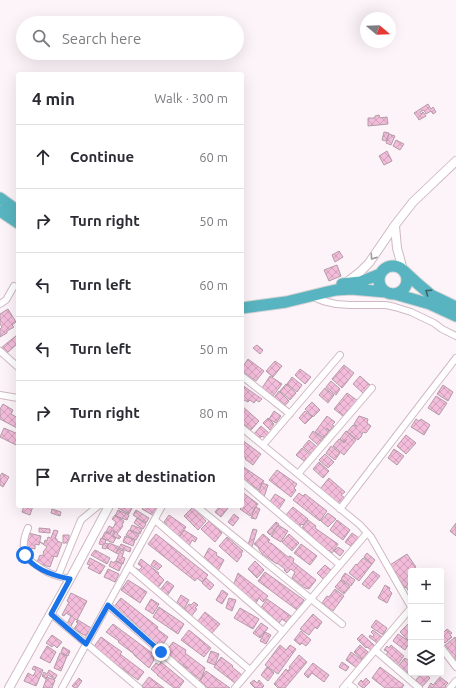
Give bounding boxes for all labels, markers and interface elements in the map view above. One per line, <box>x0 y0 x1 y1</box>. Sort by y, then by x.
north arrow <box>360 12 396 48</box>
search box <box>16 16 244 60</box>
icon: search <box>30 27 52 49</box>
text: Search here <box>62 30 141 47</box>
text: 4 min <box>32 89 75 108</box>
text: Walk · 300 m <box>154 91 228 105</box>
icon: ahead <box>32 146 54 168</box>
text: Continue <box>70 148 134 165</box>
text: 60 m <box>199 150 228 164</box>
icon: right <box>32 210 54 232</box>
text: Turn right <box>70 212 140 229</box>
text: 50 m <box>199 214 228 228</box>
one-way arrow <box>371 253 378 260</box>
icon: left <box>32 274 54 296</box>
text: Turn left <box>70 276 131 293</box>
text: 60 m <box>199 278 228 292</box>
one-way arrow <box>425 289 432 297</box>
icon: left <box>32 338 54 360</box>
text: Turn left <box>70 340 131 357</box>
text: 50 m <box>199 342 228 356</box>
icon: right <box>32 402 54 424</box>
text: Turn right <box>70 404 140 421</box>
text: 80 m <box>199 406 228 420</box>
icon: arrive <box>32 466 54 488</box>
text: Arrive at destination <box>70 468 216 485</box>
route start <box>16 546 34 564</box>
map controls <box>408 568 444 676</box>
button: + <box>408 568 444 604</box>
button: − <box>408 604 444 640</box>
button: layers <box>408 640 444 676</box>
route end <box>152 643 170 661</box>

